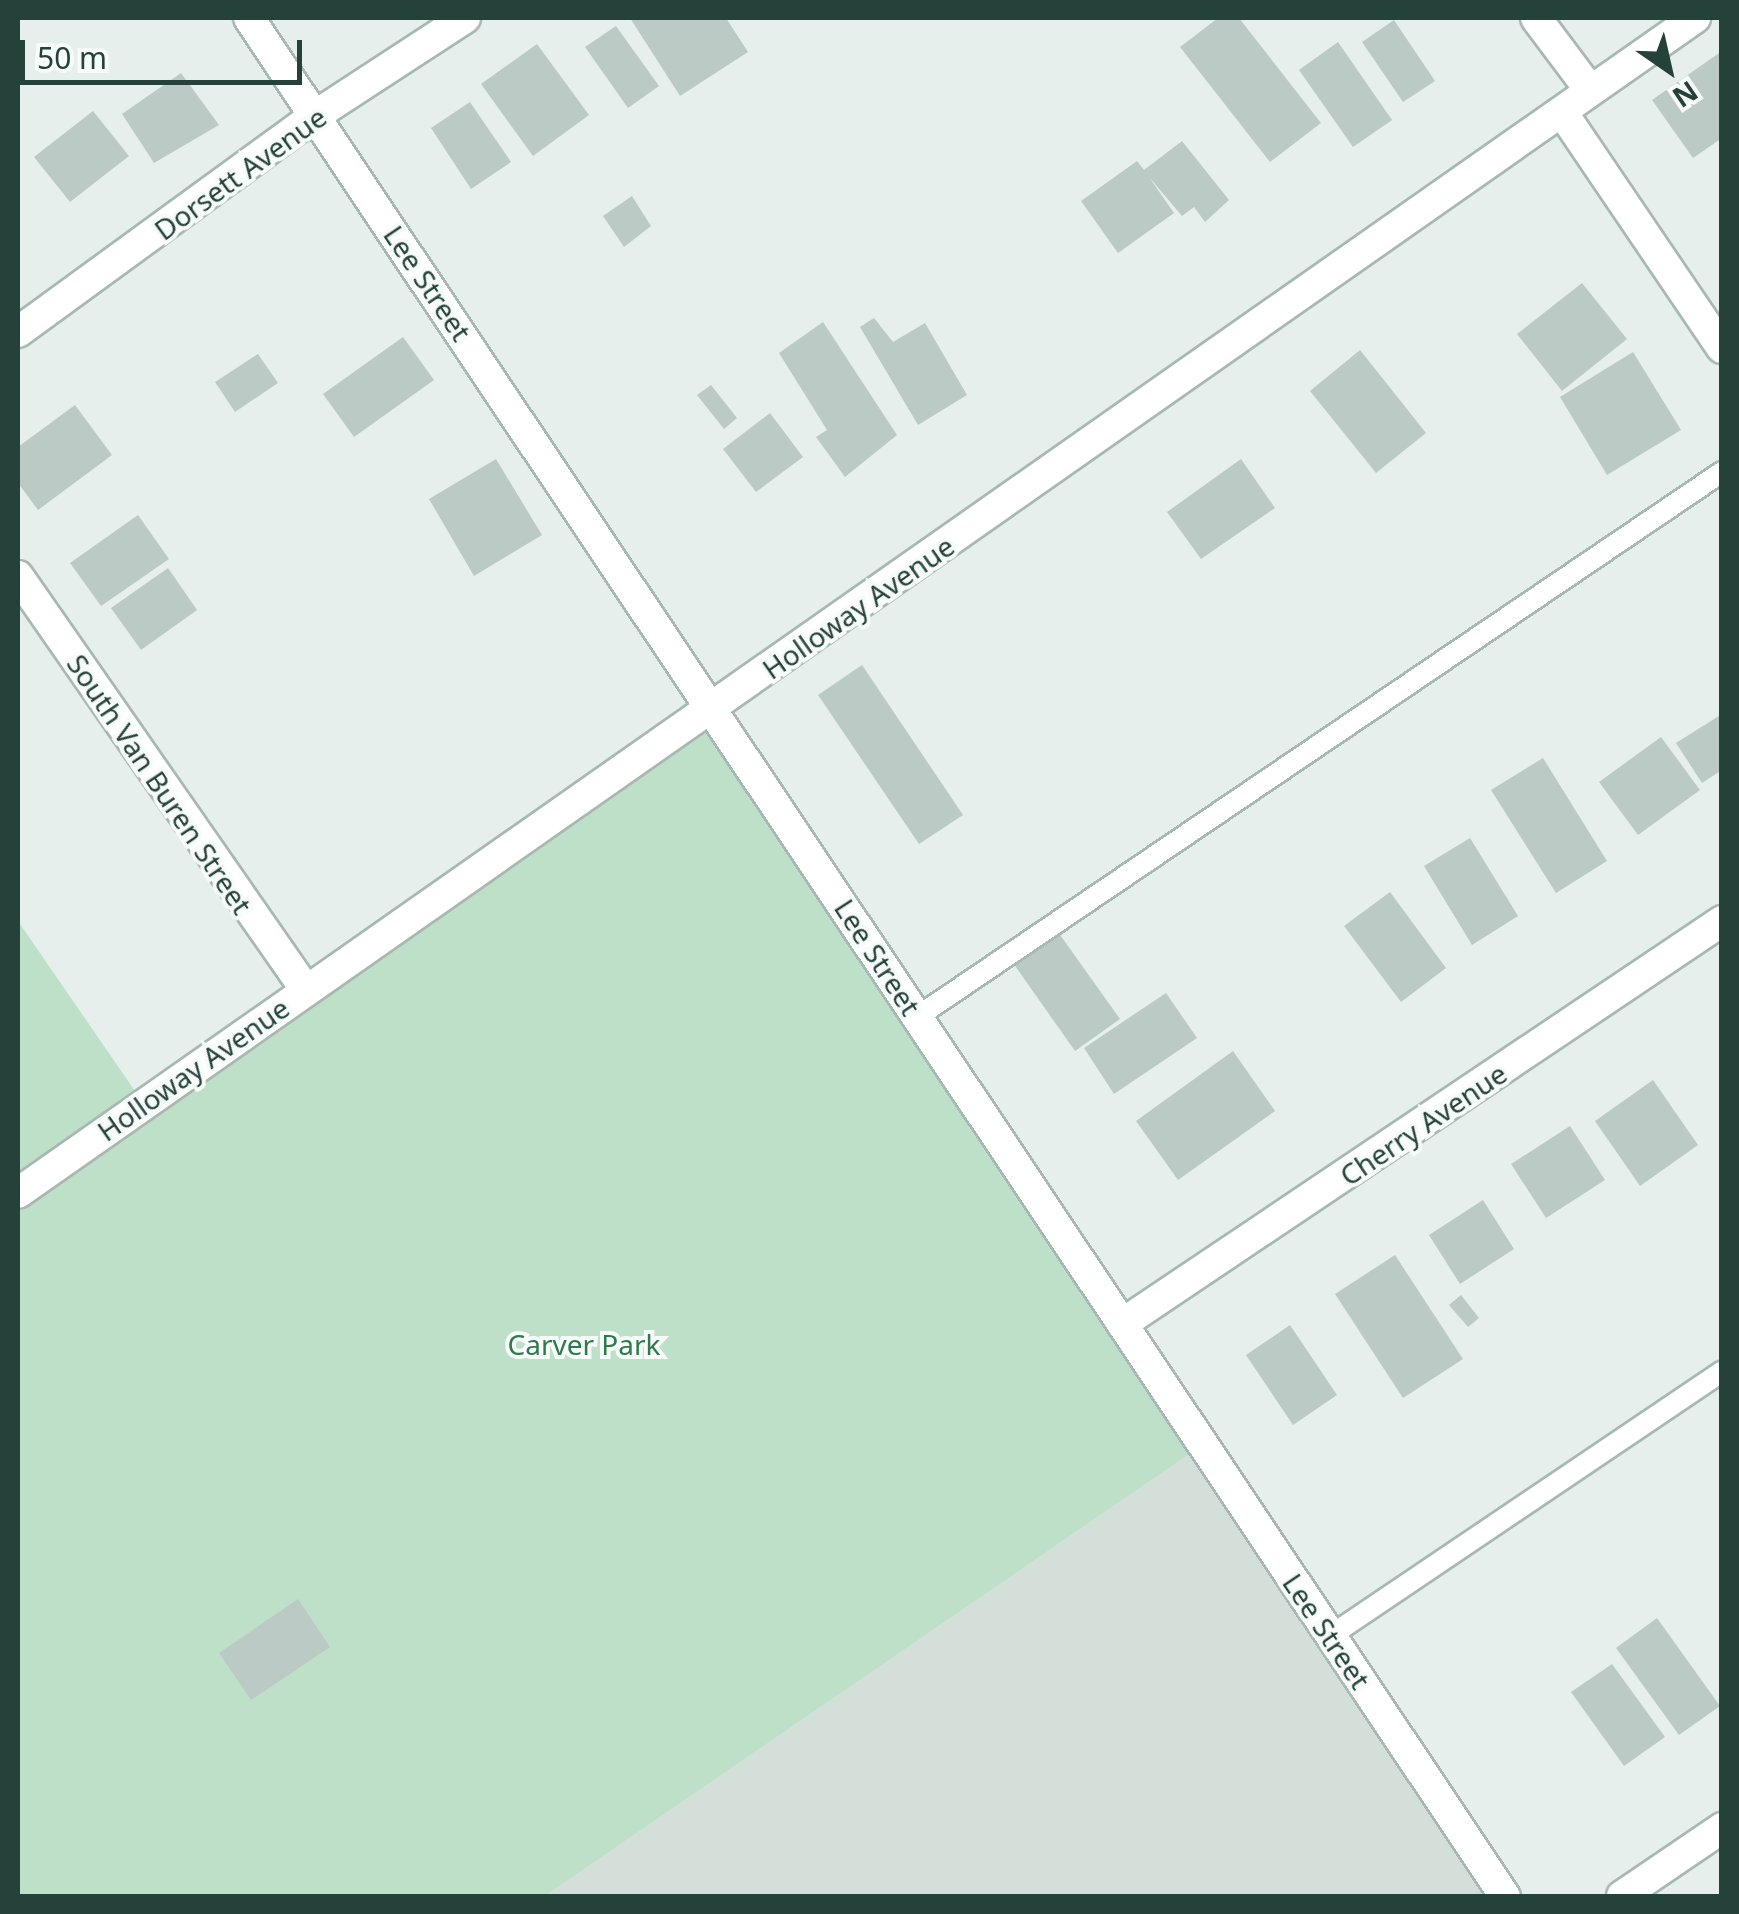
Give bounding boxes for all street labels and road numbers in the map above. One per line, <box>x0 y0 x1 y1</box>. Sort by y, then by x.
street label: Dorsett Avenue <box>148 99 332 247</box>
street label: Lee Street <box>377 219 479 347</box>
street label: Holloway Avenue <box>756 528 960 686</box>
street label: South Van Buren Street <box>61 648 259 920</box>
street label: Lee Street <box>828 893 928 1021</box>
street label: Holloway Avenue <box>91 990 295 1148</box>
street label: Cherry Avenue <box>1333 1056 1513 1192</box>
street label: Lee Street <box>1276 1567 1378 1695</box>

